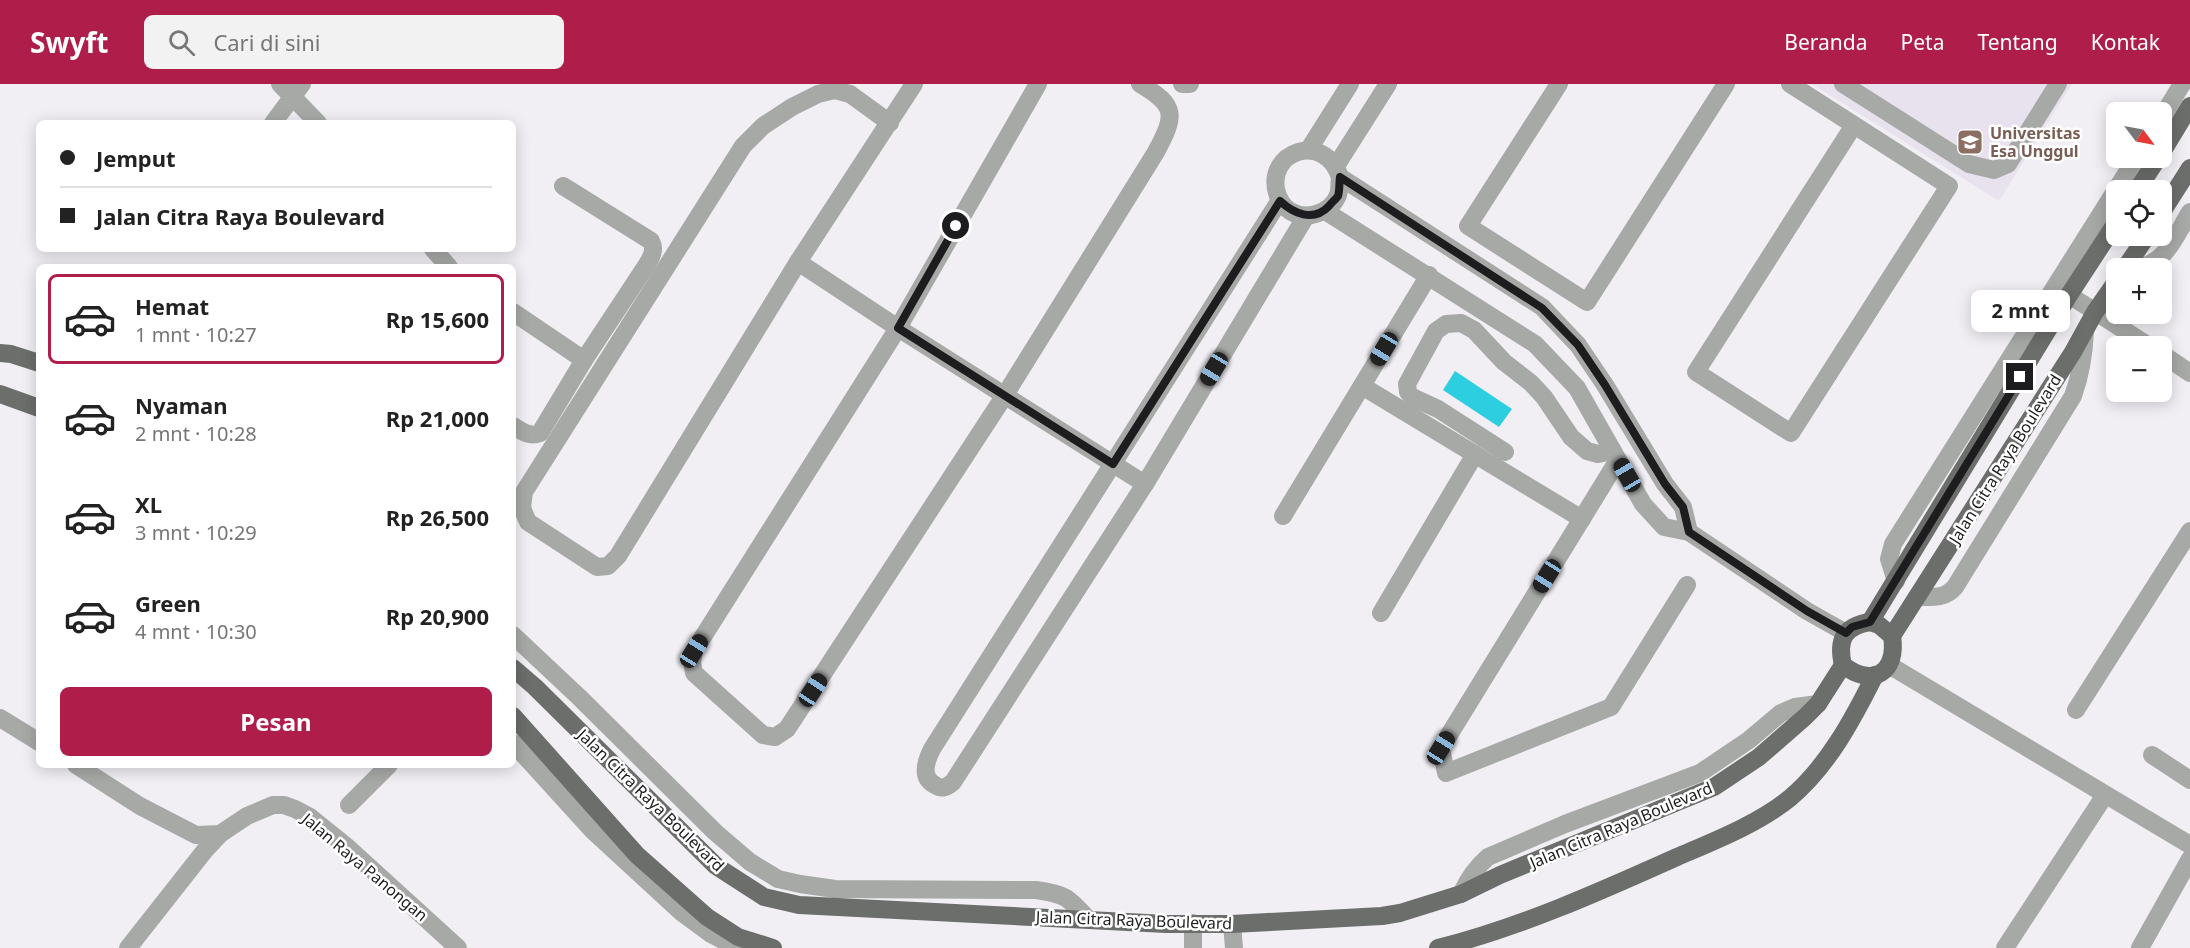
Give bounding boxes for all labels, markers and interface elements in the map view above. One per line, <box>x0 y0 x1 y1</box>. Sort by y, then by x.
search box <box>144 15 564 69</box>
text: Swyft <box>30 23 108 61</box>
icon: search <box>165 26 198 59</box>
text: Cari di sini <box>213 27 321 57</box>
text: Beranda <box>1784 28 1868 56</box>
text: Peta <box>1901 28 1944 56</box>
text: Tentang <box>1977 28 2058 56</box>
text: Kontak <box>2091 28 2160 56</box>
north arrow <box>2106 102 2172 168</box>
map controls <box>2106 102 2172 402</box>
place label: Universitas Esa Unggul <box>1990 122 2081 162</box>
school or university icon: Universitas Esa Unggul <box>1955 127 1985 157</box>
text: Jemput <box>96 143 176 173</box>
button: locate <box>2106 180 2172 246</box>
text: Jalan Citra Raya Boulevard <box>96 201 385 231</box>
route start <box>942 212 969 239</box>
button: + <box>2106 258 2172 324</box>
callout: 2 mnt <box>1970 290 2070 332</box>
text: Hemat <box>135 291 209 321</box>
icon: car <box>63 292 117 346</box>
text: 2 mnt <box>1992 297 2049 324</box>
text: Rp 15,600 <box>386 304 489 334</box>
text: 1 mnt · 10:27 <box>135 321 257 348</box>
car <box>1367 329 1401 369</box>
button: − <box>2106 336 2172 402</box>
car <box>1197 349 1231 389</box>
route end <box>2006 363 2033 390</box>
street label: Jalan Citra Raya Boulevard <box>1943 370 2066 550</box>
text: Nyaman <box>135 390 228 420</box>
icon: car <box>63 391 117 445</box>
text: Rp 21,000 <box>386 403 489 433</box>
text: 2 mnt · 10:28 <box>135 420 257 447</box>
car <box>1610 455 1644 495</box>
text: XL <box>135 489 162 519</box>
icon: car <box>63 490 117 544</box>
text: Rp 26,500 <box>386 502 489 532</box>
text: 3 mnt · 10:29 <box>135 519 257 546</box>
car <box>1530 556 1564 596</box>
text: Green <box>135 588 201 618</box>
icon: car <box>63 589 117 643</box>
text: Rp 20,900 <box>386 601 489 631</box>
text: 4 mnt · 10:30 <box>135 618 257 645</box>
car <box>677 631 711 671</box>
car <box>796 670 830 710</box>
button: Pesan <box>60 687 492 756</box>
street label: Jalan Citra Raya Boulevard <box>571 723 729 876</box>
car <box>1424 728 1458 768</box>
street label: Jalan Citra Raya Boulevard <box>1525 777 1716 874</box>
street label: Jalan Raya Panongan <box>296 807 432 926</box>
street label: Jalan Citra Raya Boulevard <box>1034 906 1232 934</box>

